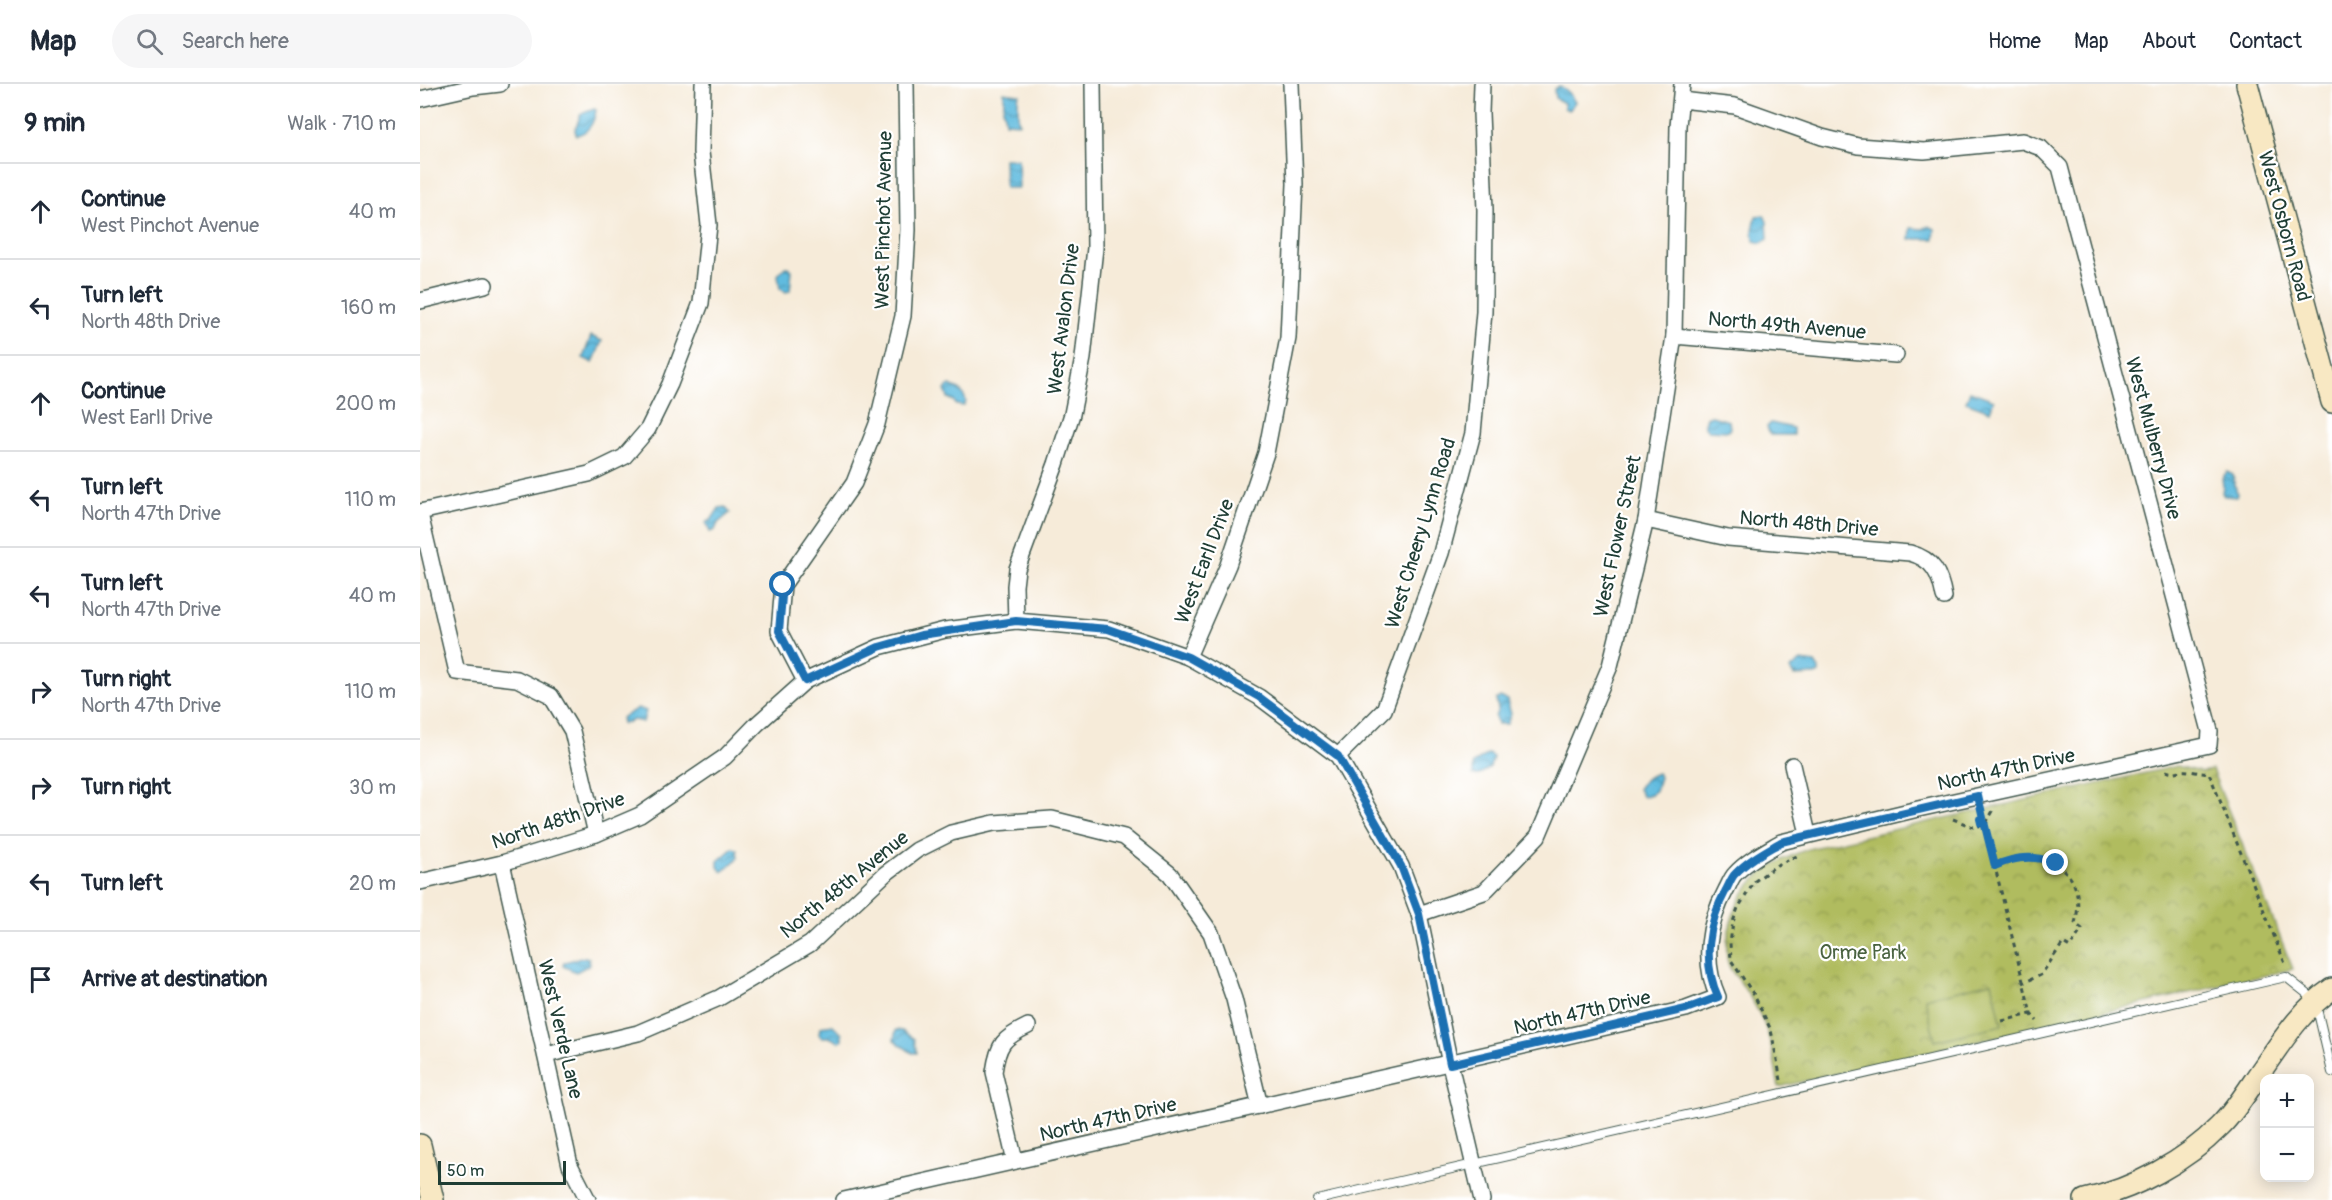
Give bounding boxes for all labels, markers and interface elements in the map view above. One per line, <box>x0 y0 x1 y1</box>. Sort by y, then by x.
search box <box>112 14 532 68</box>
text: Map <box>30 24 76 59</box>
icon: search <box>133 25 166 58</box>
text: Search here <box>181 27 289 55</box>
text: Home <box>1988 28 2041 55</box>
text: Map <box>2074 28 2109 55</box>
text: About <box>2142 28 2196 55</box>
text: Contact <box>2229 28 2302 55</box>
text: 9 min <box>24 107 85 139</box>
text: Walk · 710 m <box>287 111 396 136</box>
street label: West Pinchot Avenue <box>869 131 898 309</box>
street label: West Osborn Road <box>2252 148 2317 304</box>
text: Continue <box>81 185 165 213</box>
icon: ahead <box>24 195 57 228</box>
text: 40 m <box>349 199 396 224</box>
text: West Pinchot Avenue <box>81 213 259 238</box>
street label: West Avalon Drive <box>1042 242 1085 396</box>
text: Turn left <box>81 281 163 309</box>
icon: left <box>24 291 57 324</box>
text: 160 m <box>341 295 396 320</box>
street label: North 49th Avenue <box>1707 306 1867 345</box>
text: North 48th Drive <box>81 309 220 334</box>
street label: West Mulberry Drive <box>2120 354 2187 522</box>
text: Continue <box>81 377 165 405</box>
icon: ahead <box>24 387 57 420</box>
text: 200 m <box>335 391 396 416</box>
text: West Earll Drive <box>81 405 213 430</box>
street label: West Cheery Lynn Road <box>1380 435 1461 631</box>
street label: West Flower Street <box>1588 452 1647 619</box>
text: Turn left <box>81 473 163 501</box>
icon: left <box>24 483 57 516</box>
text: 110 m <box>345 487 396 512</box>
street label: West Earll Drive <box>1169 495 1240 627</box>
text: North 47th Drive <box>81 501 221 526</box>
street label: North 48th Drive <box>1738 505 1880 542</box>
text: Turn left <box>81 569 163 597</box>
route start <box>769 571 795 597</box>
icon: left <box>24 579 57 612</box>
text: 40 m <box>349 583 396 608</box>
text: North 47th Drive <box>81 597 221 622</box>
text: Turn right <box>81 665 171 693</box>
icon: right <box>24 675 57 708</box>
text: 110 m <box>345 679 396 704</box>
text: North 47th Drive <box>81 693 221 718</box>
street label: North 47th Drive <box>1935 743 2077 796</box>
icon: right <box>24 771 57 804</box>
text: Turn right <box>81 773 171 801</box>
text: 30 m <box>349 775 396 800</box>
street label: North 48th Drive <box>488 786 628 855</box>
street label: North 48th Avenue <box>775 825 914 944</box>
route end <box>2042 849 2068 875</box>
icon: left <box>24 867 57 900</box>
text: Turn left <box>81 869 163 897</box>
text: 20 m <box>349 871 396 896</box>
park label: Orme Park <box>1820 940 1907 965</box>
street label: West Verde Lane <box>532 957 589 1101</box>
icon: arrive <box>24 963 57 996</box>
text: Arrive at destination <box>81 965 267 993</box>
street label: North 47th Drive <box>1511 985 1653 1040</box>
map controls <box>2260 1074 2314 1182</box>
button: + <box>2260 1074 2314 1128</box>
street label: North 47th Drive <box>1037 1092 1179 1147</box>
button: − <box>2260 1128 2314 1182</box>
scale bar <box>438 1158 566 1186</box>
text: 50 m <box>447 1161 484 1181</box>

